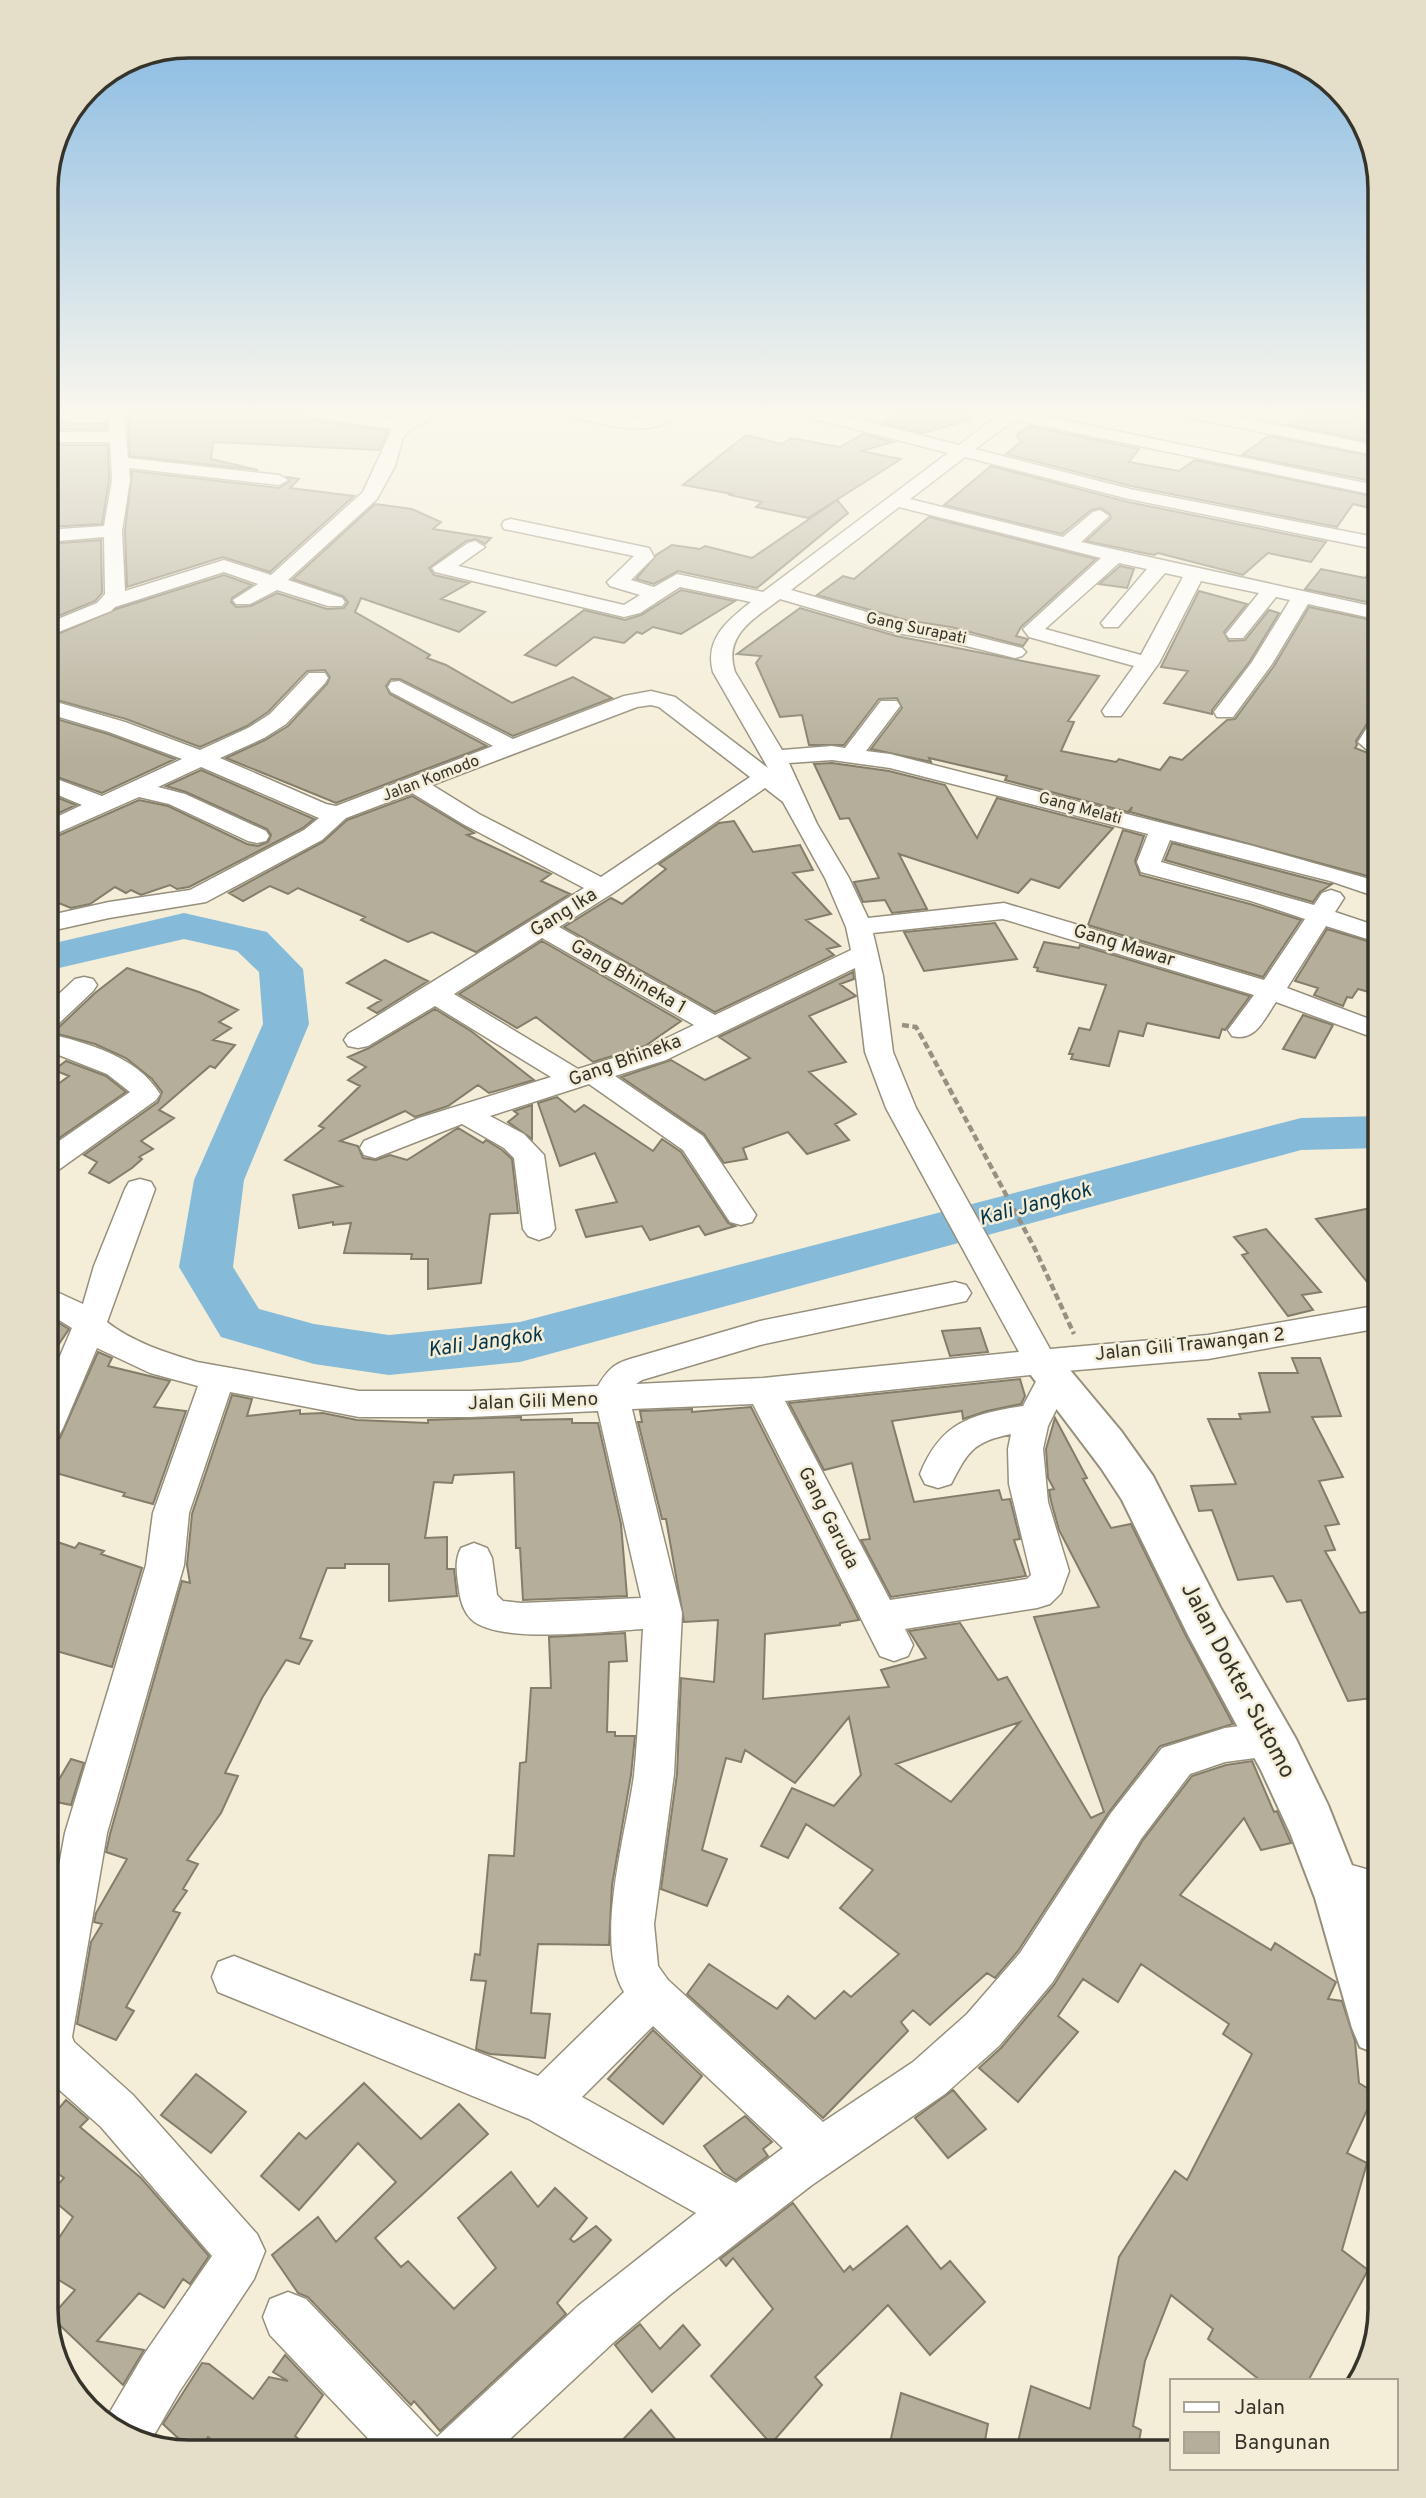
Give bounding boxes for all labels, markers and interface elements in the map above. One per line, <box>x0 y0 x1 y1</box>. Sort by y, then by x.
street label: Gang Surapati <box>864 609 968 649</box>
street label: Jalan Komodo <box>380 751 483 807</box>
street label: Gang Melati <box>1036 788 1124 830</box>
street label: Gang Ika <box>526 883 602 943</box>
street label: Gang Mawar <box>1070 919 1178 973</box>
street label: Gang Bhineka 1 <box>566 934 690 1020</box>
street label: Gang Bhineka <box>565 1029 685 1093</box>
water label: Kali Jangkok <box>976 1177 1095 1233</box>
water label: Kali Jangkok <box>426 1322 544 1364</box>
street label: Jalan Gili Trawangan 2 <box>1094 1323 1286 1367</box>
street label: Jalan Gili Meno <box>468 1388 598 1416</box>
street label: Gang Garuda <box>792 1463 864 1573</box>
street label: Jalan Dokter Sutomo <box>1173 1578 1301 1784</box>
legend <box>1170 2379 1398 2470</box>
text: Jalan <box>1234 2395 1285 2422</box>
text: Bangunan <box>1234 2430 1330 2457</box>

